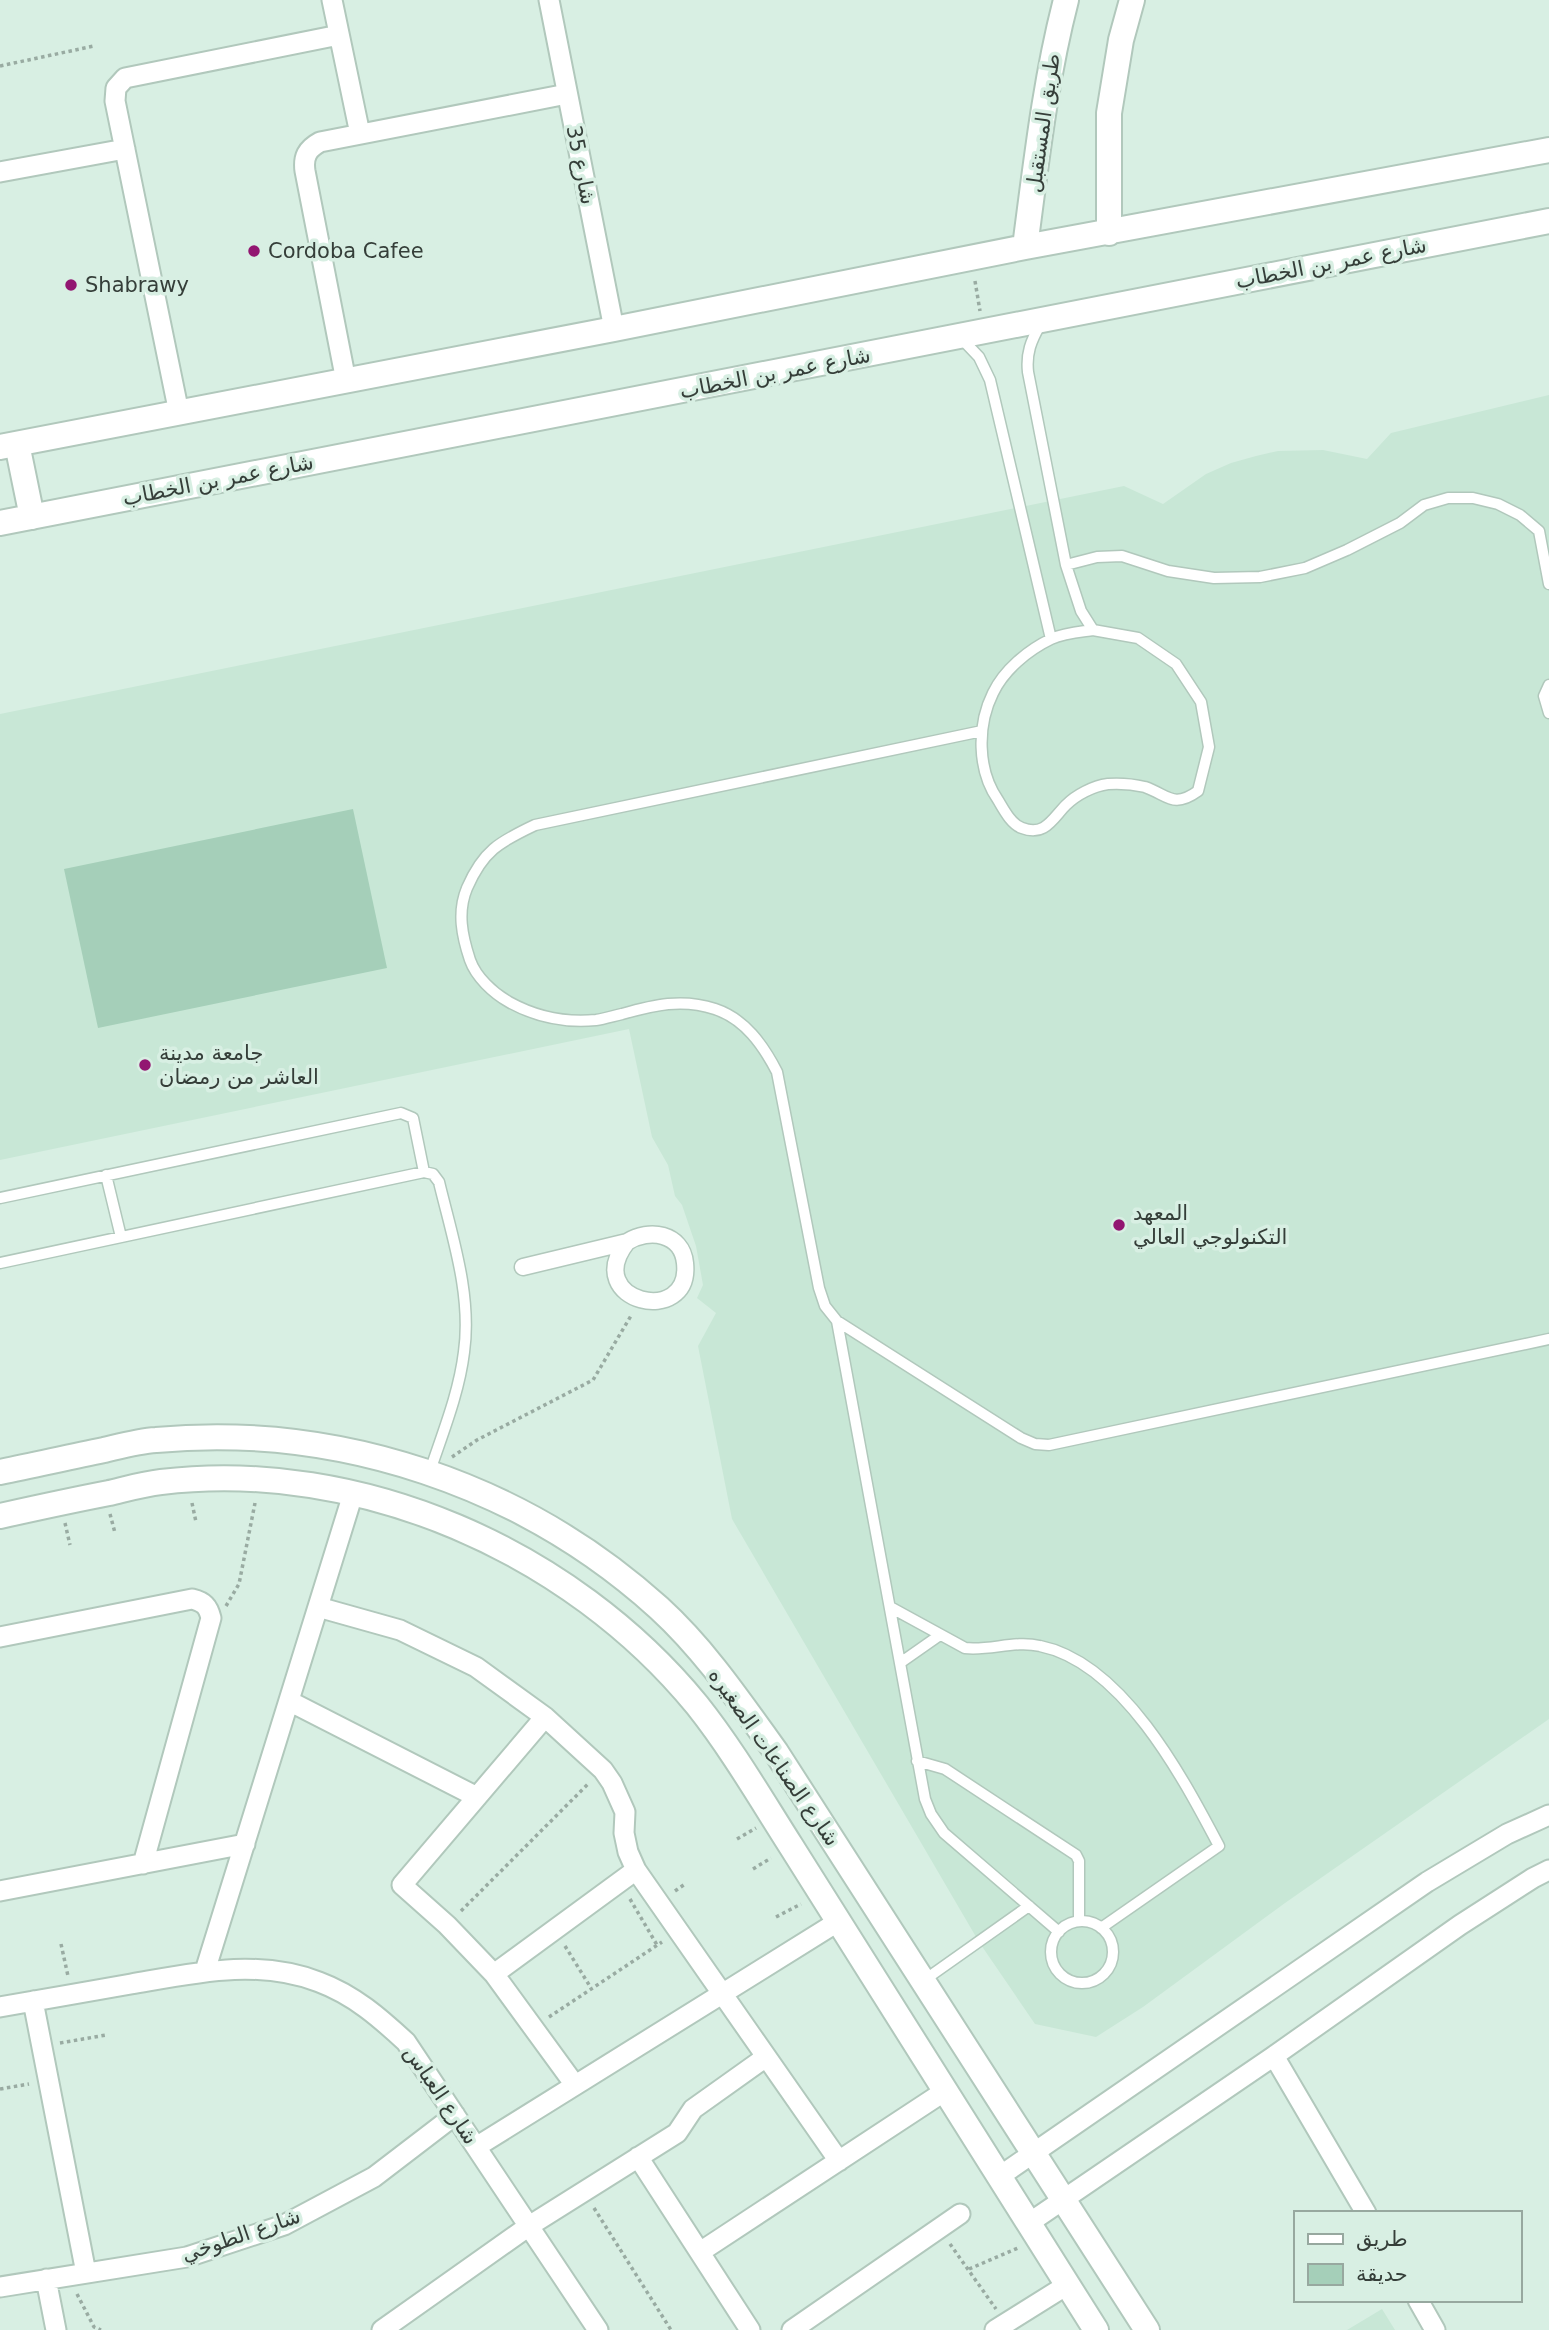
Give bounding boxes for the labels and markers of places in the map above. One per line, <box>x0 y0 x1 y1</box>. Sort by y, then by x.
place label: Cordoba Cafee <box>268 239 424 263</box>
marker: Cordoba Cafee <box>246 243 262 259</box>
place label: Shabrawy <box>85 273 189 297</box>
marker: Shabrawy <box>63 277 79 293</box>
place label: جامعة مدينة العاشر من رمضان <box>159 1041 319 1089</box>
marker: جامعة مدينة العاشر من رمضان <box>137 1057 153 1073</box>
place label: المعهد التكنولوجي العالي <box>1133 1201 1287 1249</box>
marker: المعهد التكنولوجي العالي <box>1111 1217 1127 1233</box>

